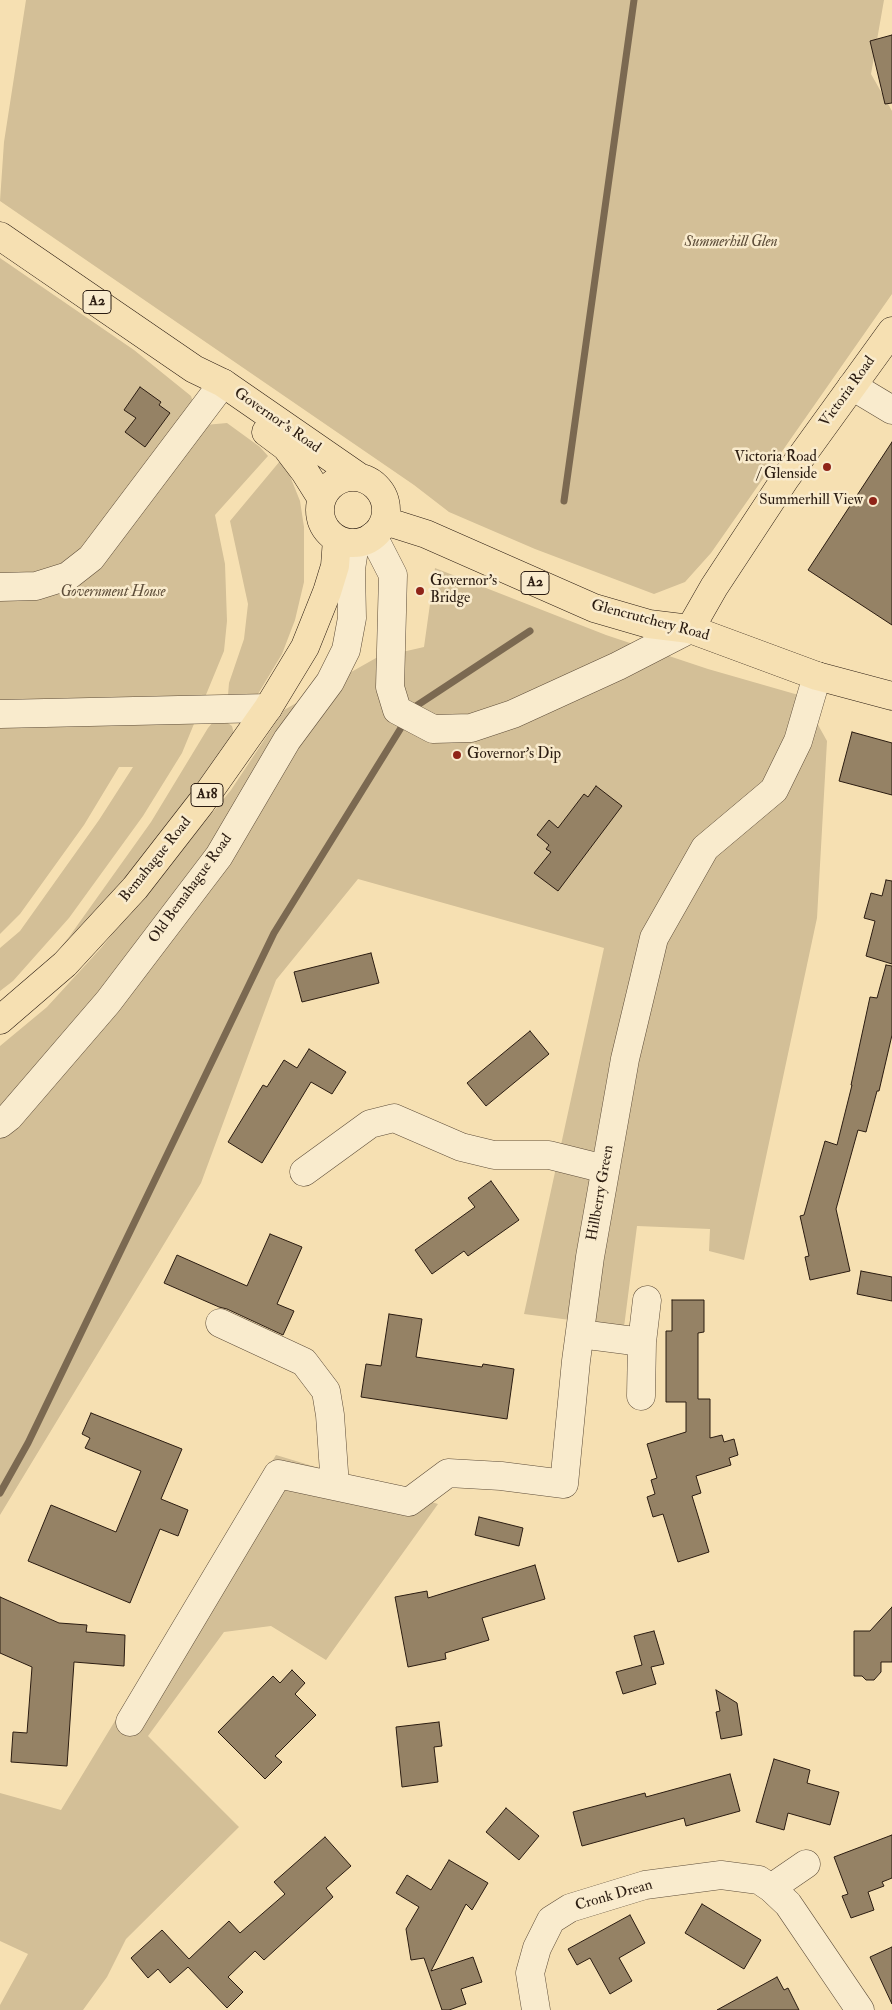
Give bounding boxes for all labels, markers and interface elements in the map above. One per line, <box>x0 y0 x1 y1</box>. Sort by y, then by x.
park label: Summerhill Glen <box>684 234 778 252</box>
road number: A2 <box>83 290 111 314</box>
street label: Victoria Road <box>816 353 880 431</box>
street label: Governor's Road <box>230 384 324 458</box>
place label: Victoria Road / Glenside <box>734 449 817 484</box>
marker: Victoria Road / Glenside <box>821 461 833 473</box>
place label: Summerhill View <box>759 492 863 510</box>
marker: Summerhill View <box>867 495 879 507</box>
road number: A2 <box>521 572 549 594</box>
place label: Governor's Bridge <box>430 573 497 608</box>
park label: Government House <box>60 584 166 602</box>
marker: Governor's Bridge <box>414 585 426 597</box>
street label: Glencrutchery Road <box>589 597 711 645</box>
place label: Governor's Dip <box>467 746 561 764</box>
marker: Governor's Dip <box>451 749 463 761</box>
road number: A18 <box>191 784 223 806</box>
street label: Bemahague Road <box>116 814 196 906</box>
street label: Old Bemahague Road <box>145 831 237 947</box>
street label: Hillberry Green <box>584 1144 618 1242</box>
street label: Cronk Drean <box>573 1876 655 1916</box>

